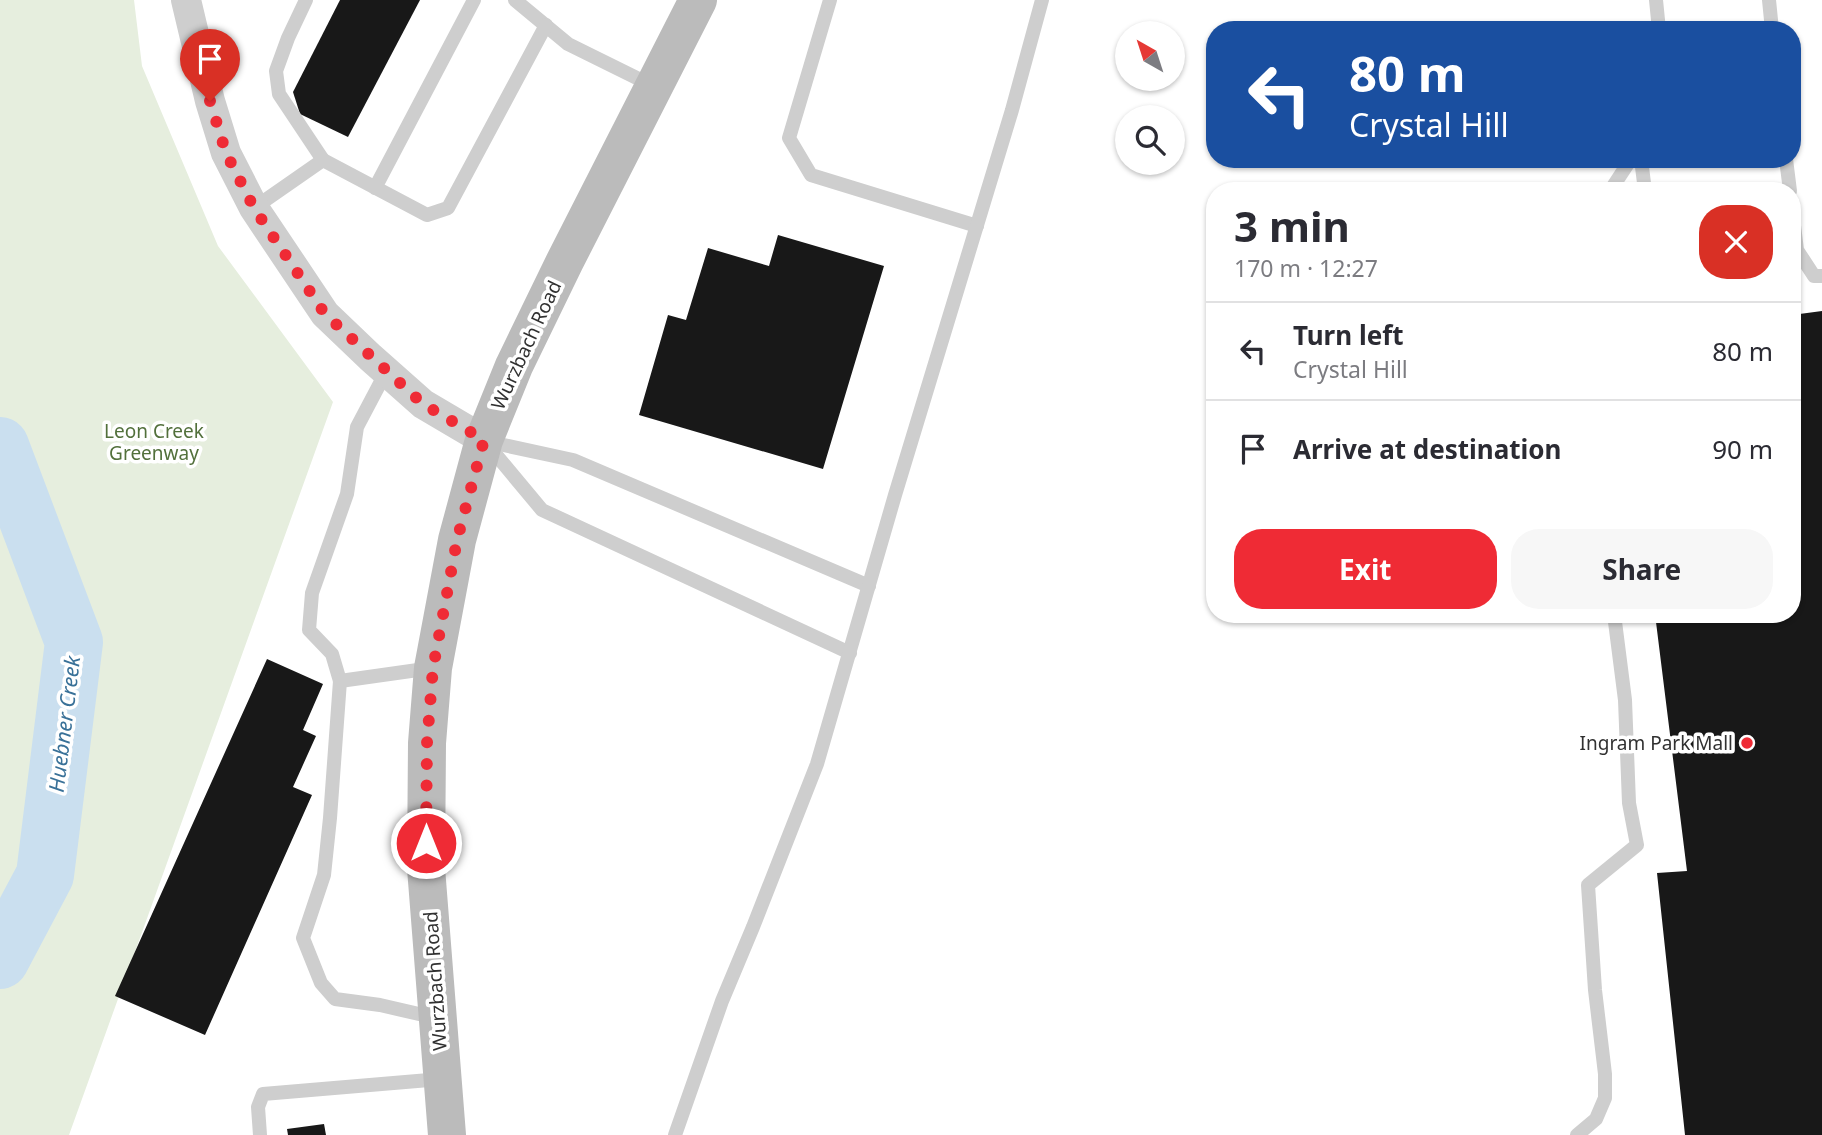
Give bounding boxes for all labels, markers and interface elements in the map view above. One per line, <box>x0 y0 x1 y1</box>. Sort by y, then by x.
north arrow <box>1115 21 1185 91</box>
map controls <box>1115 21 1185 175</box>
pin <box>180 29 240 101</box>
icon: arrive <box>191 40 229 78</box>
text: 80 m <box>1349 40 1466 106</box>
icon: left <box>1234 49 1325 140</box>
text: Crystal Hill <box>1349 103 1509 146</box>
button: search <box>1115 105 1185 175</box>
text: 3 min <box>1234 197 1350 254</box>
button: close <box>1699 205 1773 279</box>
text: 170 m · 12:27 <box>1234 252 1378 284</box>
street label: Wurzbach Road <box>485 276 567 414</box>
text: Turn left <box>1293 317 1404 353</box>
icon: left <box>1234 332 1272 370</box>
text: 80 m <box>1712 333 1773 369</box>
text: Crystal Hill <box>1293 353 1408 385</box>
park label: Leon Creek Greenway <box>104 418 204 466</box>
icon: arrive <box>1234 430 1272 468</box>
text: Arrive at destination <box>1293 431 1562 467</box>
text: 90 m <box>1712 431 1773 467</box>
button: Exit <box>1234 529 1497 609</box>
button: Share <box>1511 529 1773 609</box>
water label: Huebner Creek <box>42 653 86 794</box>
place label: Ingram Park Mall <box>1580 730 1733 756</box>
marker: Ingram Park Mall <box>1739 735 1755 751</box>
position arrow <box>389 806 463 880</box>
street label: Wurzbach Road <box>417 910 453 1052</box>

